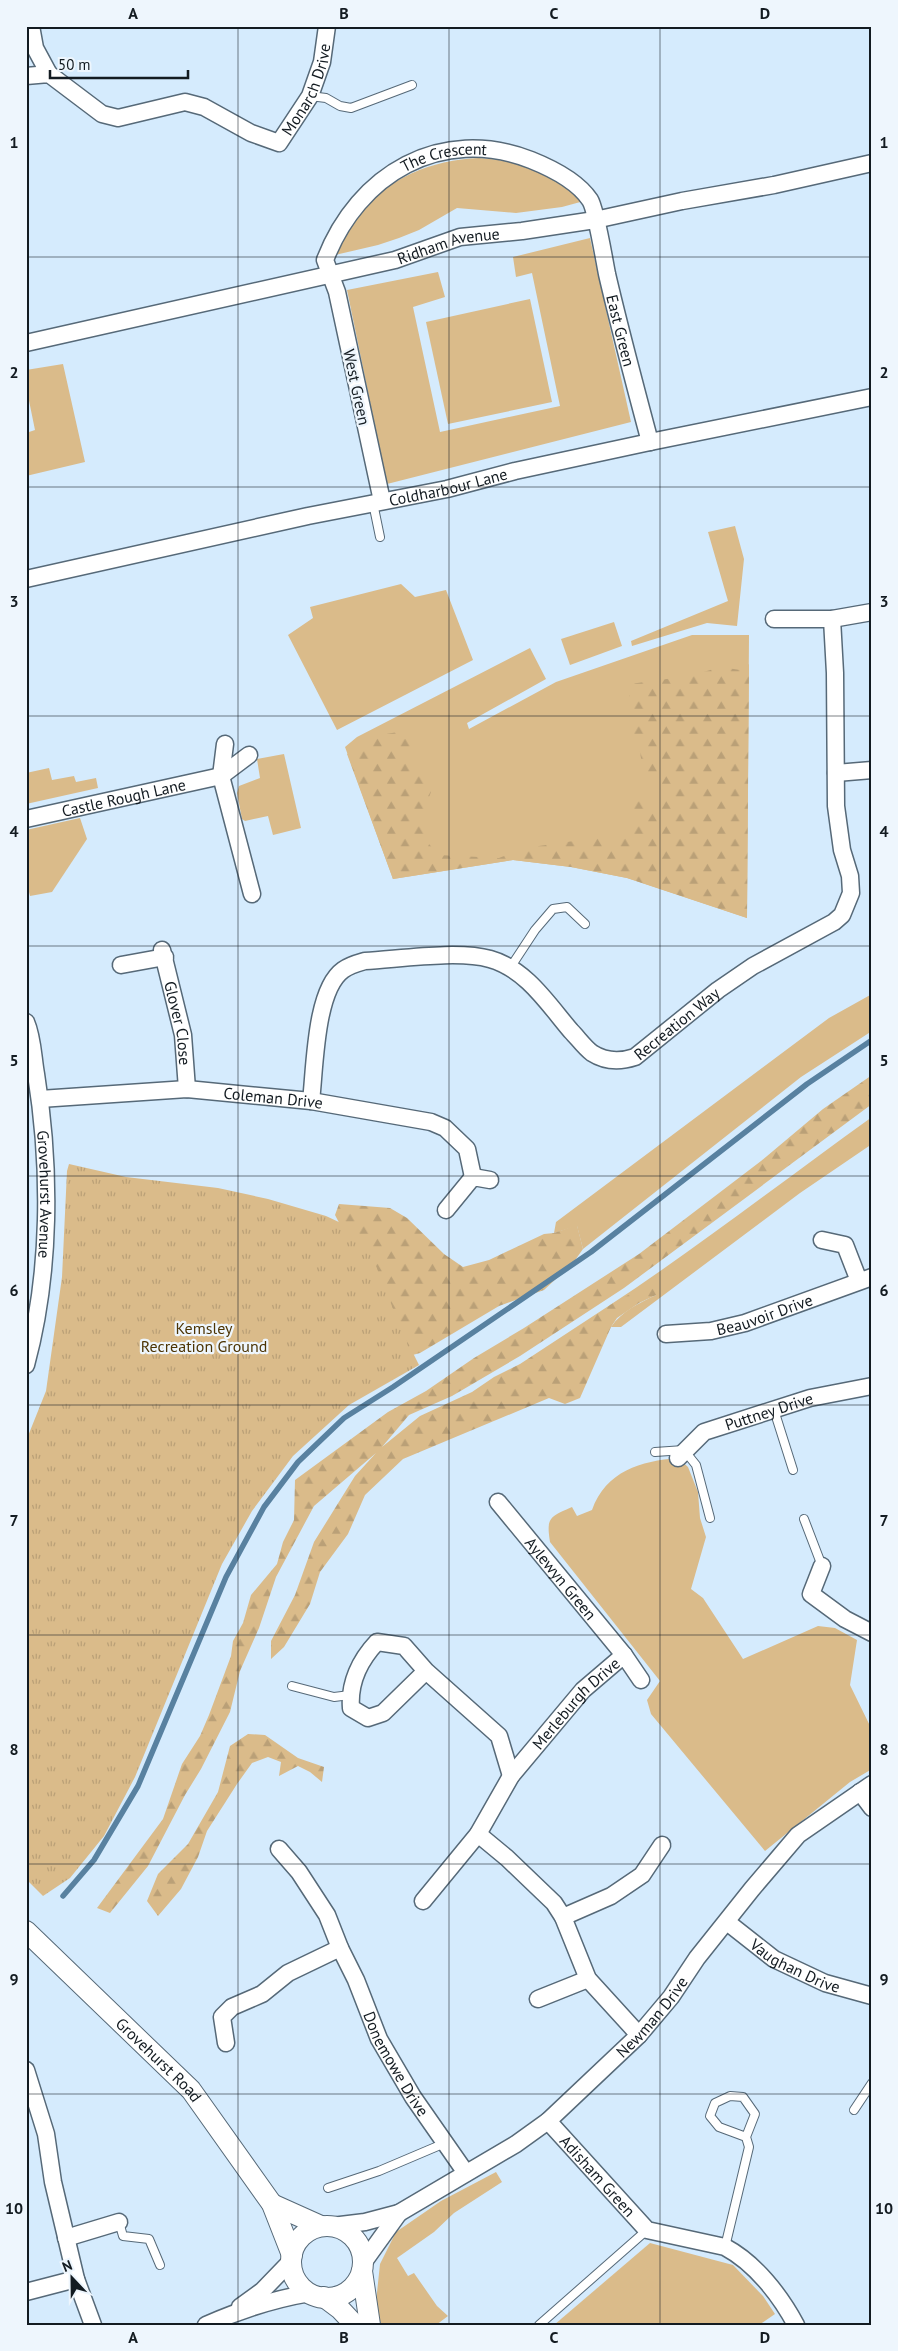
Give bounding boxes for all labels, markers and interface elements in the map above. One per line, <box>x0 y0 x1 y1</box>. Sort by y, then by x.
text: A <box>128 3 138 23</box>
text: B <box>339 3 349 23</box>
text: C <box>550 3 559 23</box>
text: D <box>760 3 770 23</box>
street label: Monarch Drive <box>277 42 334 139</box>
scale bar <box>50 48 188 80</box>
text: 50 m <box>58 55 91 74</box>
text: 1 <box>9 132 19 152</box>
text: 1 <box>879 132 889 152</box>
street label: The Crescent <box>397 139 488 176</box>
street label: Ridham Avenue <box>394 223 501 268</box>
street label: East Green <box>602 293 639 368</box>
street label: West Green <box>339 347 375 427</box>
text: 2 <box>9 362 19 382</box>
text: 2 <box>879 362 889 382</box>
street label: Coldharbour Lane <box>387 463 509 510</box>
text: 3 <box>9 591 19 611</box>
text: 3 <box>879 591 889 611</box>
street label: Castle Rough Lane <box>60 774 188 821</box>
text: 4 <box>9 821 19 841</box>
text: 4 <box>879 821 889 841</box>
street label: Glover Close <box>160 979 195 1066</box>
street label: Recreation Way <box>630 983 724 1064</box>
text: 5 <box>9 1050 19 1070</box>
text: 5 <box>879 1050 889 1070</box>
street label: Coleman Drive <box>223 1083 325 1113</box>
street label: Grovehurst Avenue <box>33 1130 56 1259</box>
text: 6 <box>9 1280 19 1300</box>
text: 6 <box>879 1280 889 1300</box>
street label: Beauvoir Drive <box>714 1289 815 1339</box>
park label: Kemsley Recreation Ground <box>141 1318 267 1356</box>
street label: Puttney Drive <box>722 1388 816 1435</box>
text: 7 <box>9 1510 19 1530</box>
text: 7 <box>879 1510 889 1530</box>
street label: Aylewyn Green <box>521 1533 601 1624</box>
street label: Merleburgh Drive <box>528 1653 624 1753</box>
text: 8 <box>9 1739 19 1759</box>
text: 8 <box>879 1739 889 1759</box>
street label: Vaughan Drive <box>746 1934 842 1997</box>
text: 9 <box>9 1969 19 1989</box>
text: 9 <box>879 1969 889 1989</box>
street label: Newman Drive <box>612 1973 692 2062</box>
street label: Donemowe Drive <box>359 2008 433 2120</box>
street label: Grovehurst Road <box>112 2013 206 2106</box>
street label: Adisham Green <box>556 2131 640 2221</box>
text: 10 <box>5 2198 23 2218</box>
text: 10 <box>875 2198 893 2218</box>
north arrow <box>48 2254 98 2304</box>
text: N <box>59 2256 75 2276</box>
text: A <box>128 2327 138 2347</box>
text: B <box>339 2327 349 2347</box>
text: C <box>550 2327 559 2347</box>
text: D <box>760 2327 770 2347</box>

